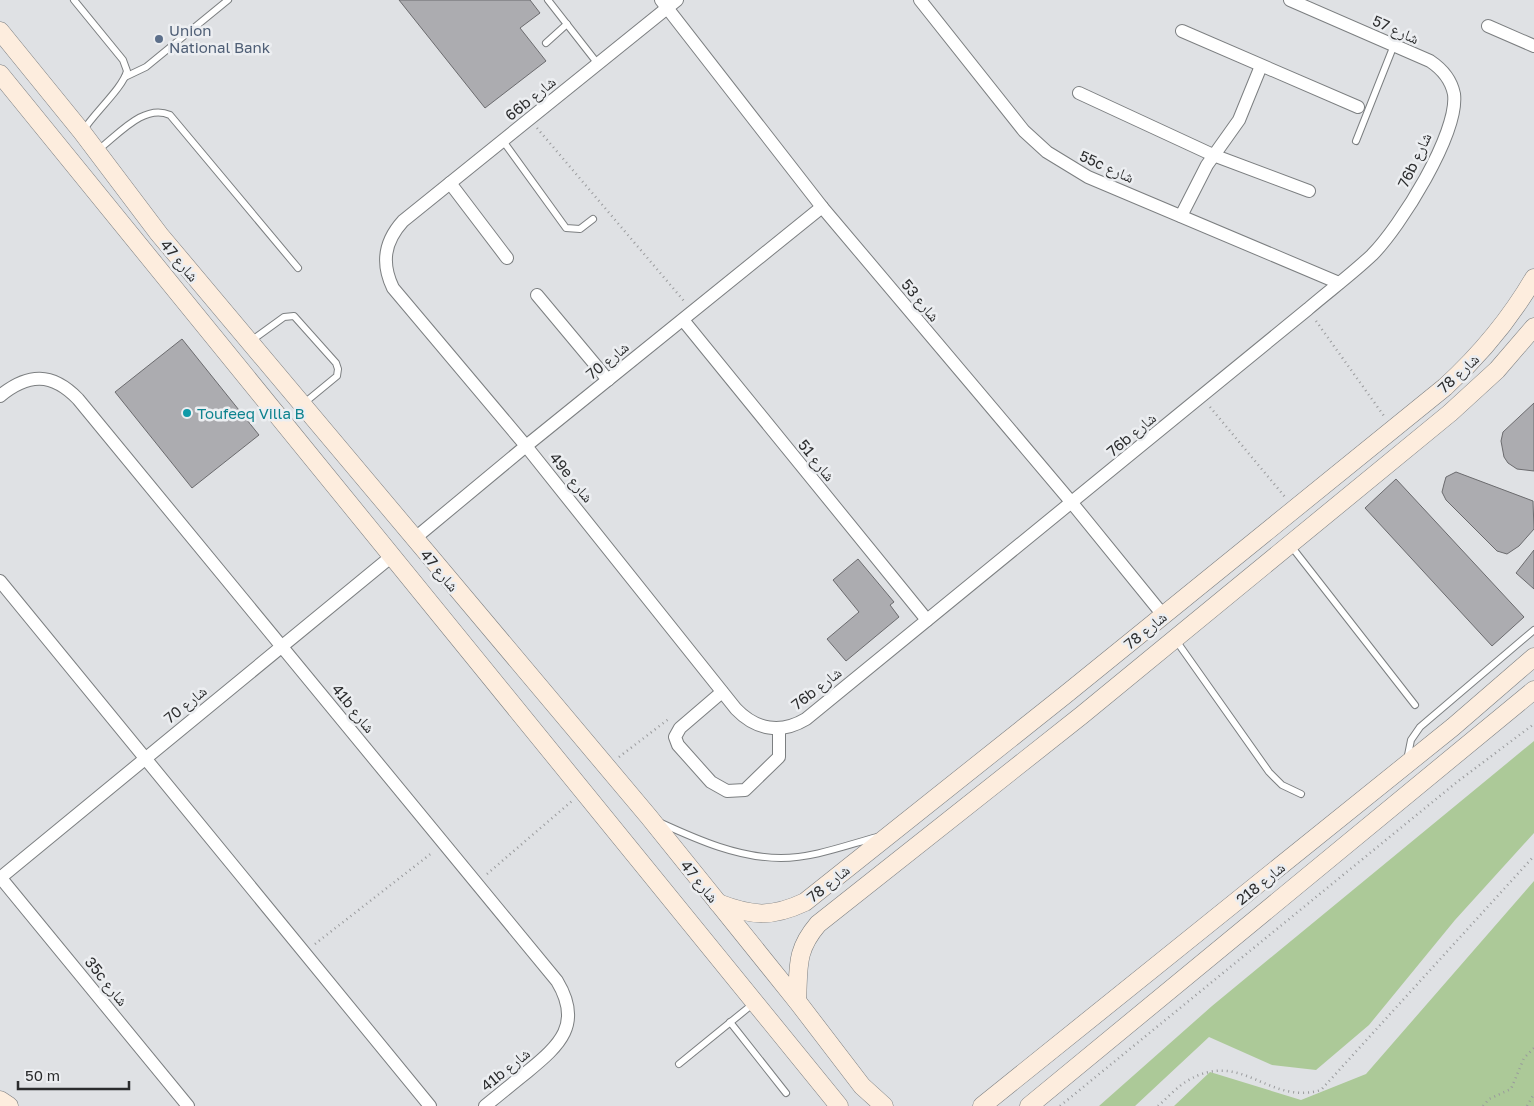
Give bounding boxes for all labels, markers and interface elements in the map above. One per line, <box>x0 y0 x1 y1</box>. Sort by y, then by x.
street label: شارع 57 <box>1369 11 1422 49</box>
place label: Union National Bank <box>169 21 271 56</box>
marker: Union National Bank <box>153 33 165 45</box>
street label: 66b شارع <box>501 72 560 125</box>
street label: 76b شارع <box>1393 130 1436 191</box>
street label: 55c شارع <box>1076 146 1137 188</box>
street label: شارع 47 <box>156 235 203 286</box>
street label: شارع 53 <box>897 275 944 326</box>
street label: شارع 70 <box>582 337 633 384</box>
street label: شارع 78 <box>1434 349 1484 398</box>
place label: Toufeeq Villa B <box>197 404 305 422</box>
marker: Toufeeq Villa B <box>181 407 193 419</box>
street label: 76b شارع <box>1103 408 1161 461</box>
street label: شارع 51 <box>793 436 839 486</box>
street label: 49e شارع <box>545 448 598 507</box>
street label: شارع 47 <box>416 545 463 596</box>
street label: شارع 78 <box>1120 607 1171 654</box>
street label: 76b شارع <box>787 663 846 715</box>
street label: 41b شارع <box>327 680 379 738</box>
street label: شارع 70 <box>160 681 211 728</box>
street label: شارع 47 <box>676 856 723 907</box>
street label: شارع 218 <box>1232 858 1289 910</box>
street label: شارع 78 <box>803 860 854 907</box>
street label: 35c شارع <box>80 953 132 1011</box>
street label: 41b شارع <box>477 1044 535 1096</box>
scale bar <box>18 1058 129 1090</box>
text: 50 m <box>25 1066 60 1084</box>

